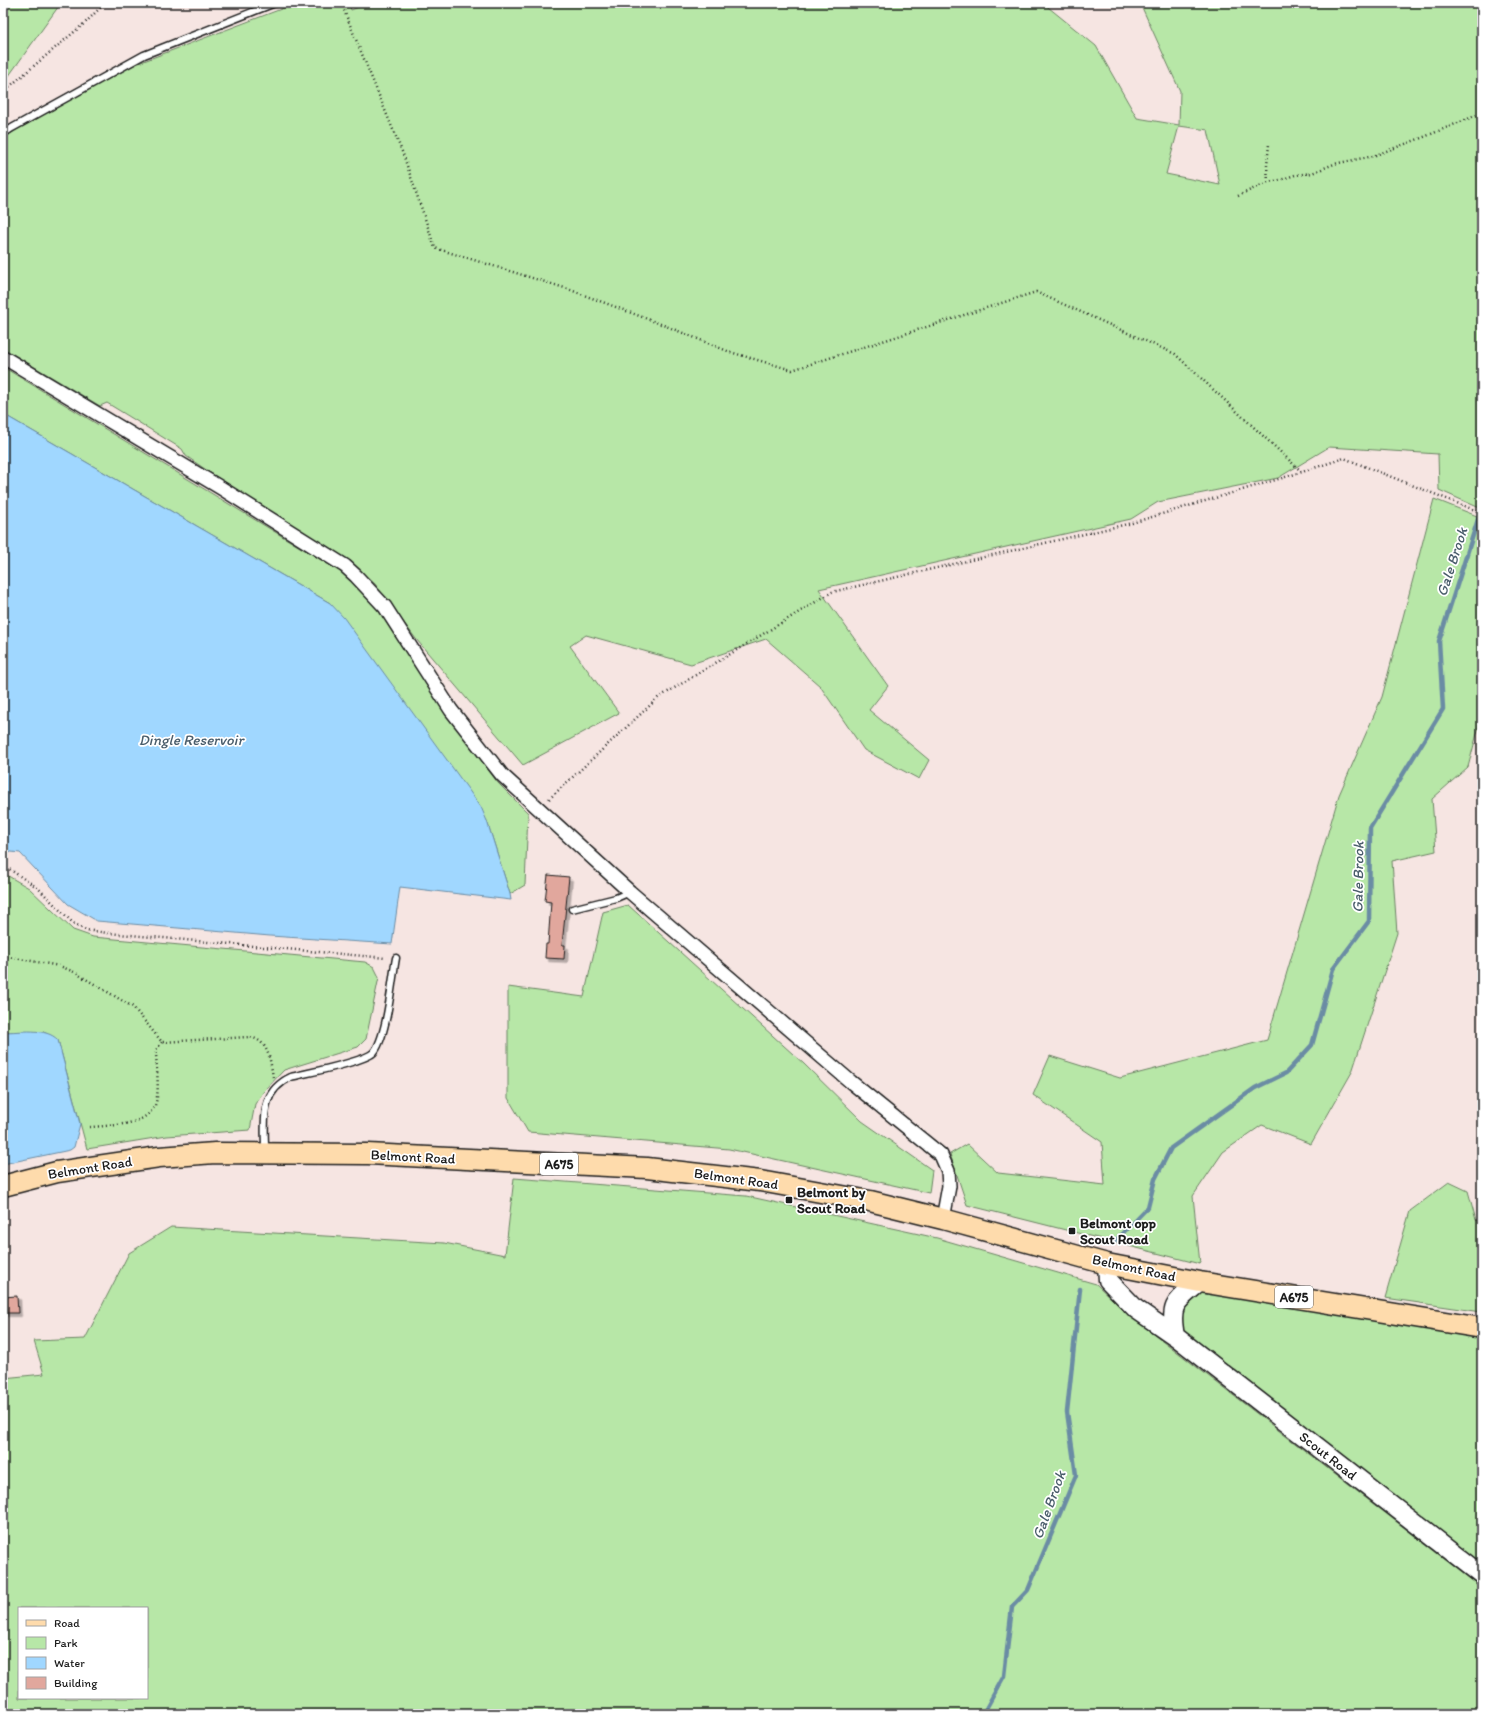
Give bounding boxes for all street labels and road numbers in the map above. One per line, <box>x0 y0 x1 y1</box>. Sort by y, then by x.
street label: Belmont Road <box>370 1146 456 1168</box>
street label: Belmont Road <box>47 1153 134 1183</box>
road number: A675 <box>540 1153 578 1175</box>
street label: Belmont Road <box>693 1165 780 1193</box>
street label: Belmont Road <box>1091 1251 1178 1285</box>
road number: A675 <box>1275 1286 1313 1308</box>
street label: Scout Road <box>1296 1428 1360 1484</box>

